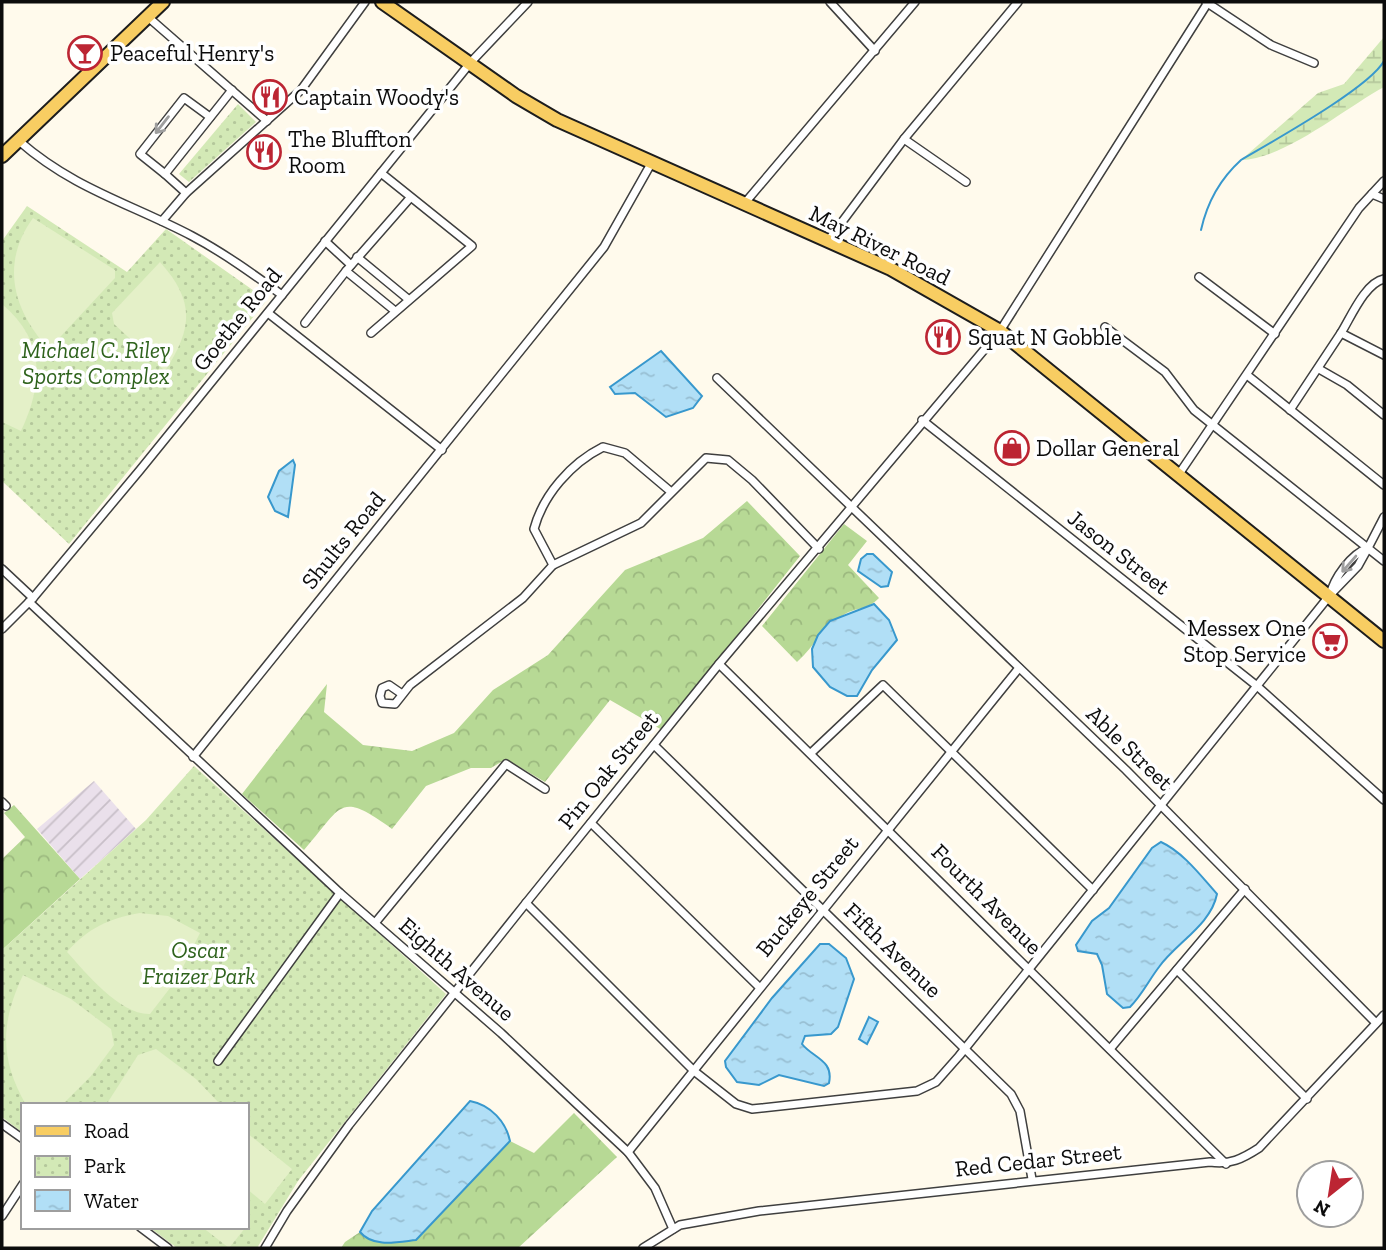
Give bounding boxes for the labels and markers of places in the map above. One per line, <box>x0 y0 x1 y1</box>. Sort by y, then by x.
bar icon: Peaceful Henry's <box>66 34 104 72</box>
place label: Peaceful Henry's <box>110 39 274 67</box>
restaurant icon: Captain Woody's <box>251 78 289 116</box>
place label: Captain Woody's <box>294 83 459 111</box>
place label: The Bluffton Room <box>288 125 412 179</box>
restaurant icon: The Bluffton Room <box>245 133 283 171</box>
restaurant icon: Squat N Gobble <box>924 318 962 356</box>
place label: Squat N Gobble <box>968 323 1122 351</box>
shop icon: Dollar General <box>993 429 1031 467</box>
place label: Dollar General <box>1036 434 1179 462</box>
place label: Messex One Stop Service <box>1183 614 1306 668</box>
supermarket icon: Messex One Stop Service <box>1311 622 1349 660</box>

